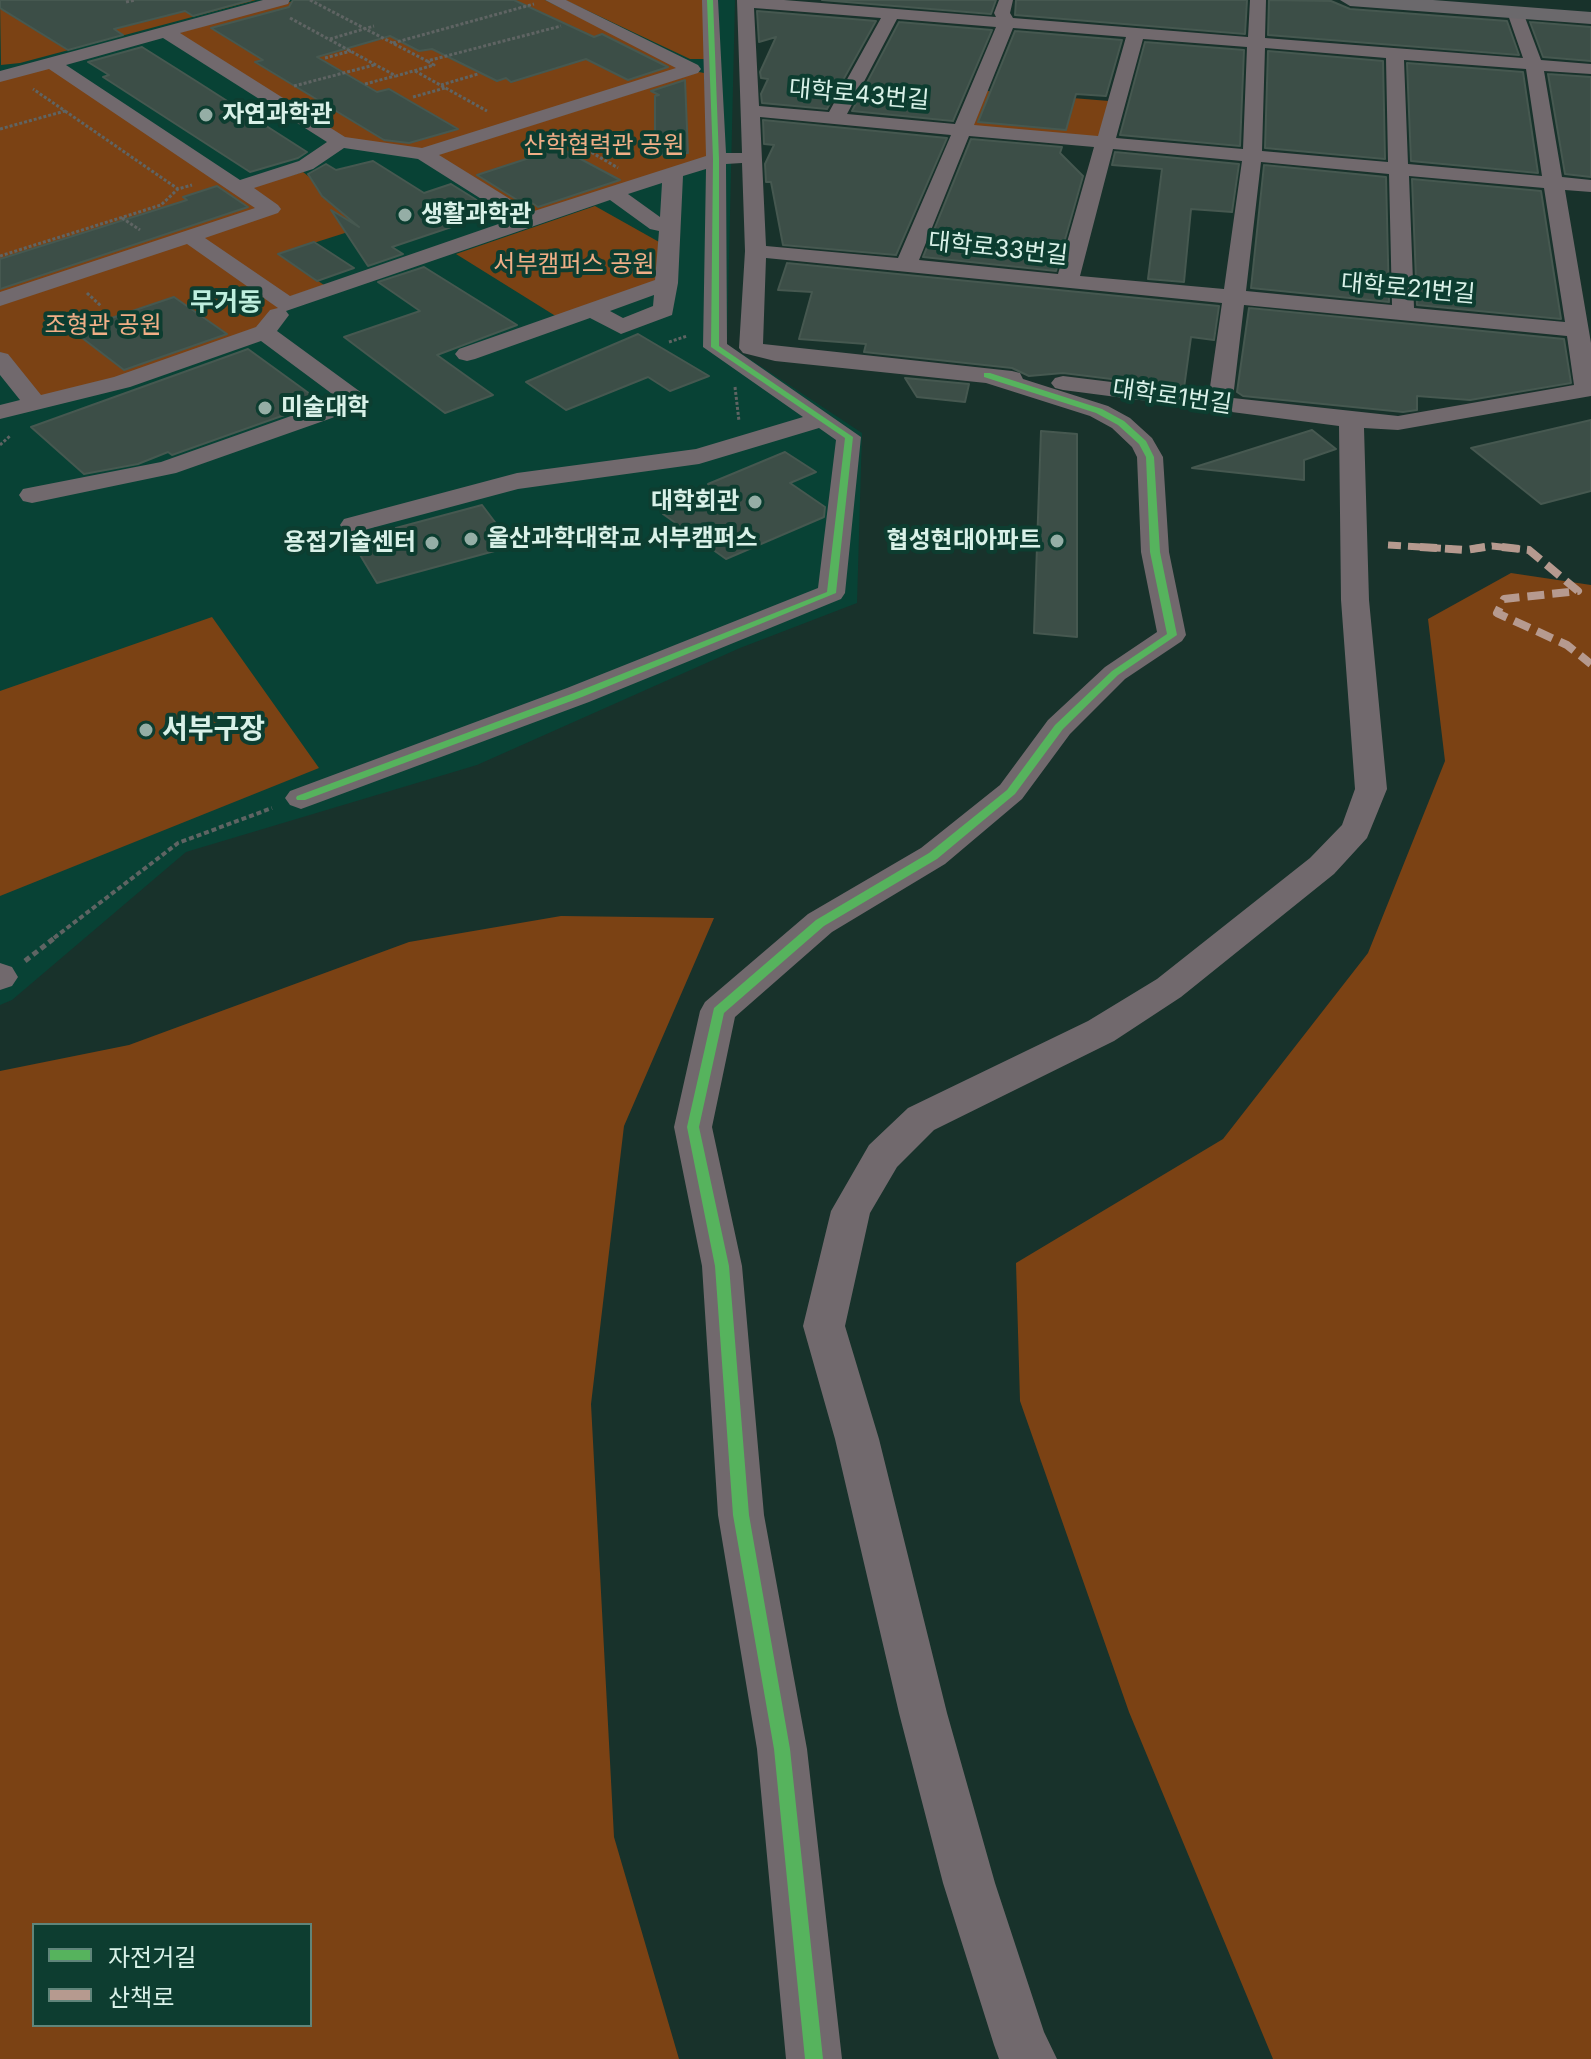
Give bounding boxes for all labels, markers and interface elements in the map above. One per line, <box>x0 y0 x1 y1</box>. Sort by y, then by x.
street label: 대학로43번길 <box>788 75 930 115</box>
place label: 자연과학관 <box>222 101 332 129</box>
marker: 자연과학관 <box>197 106 215 124</box>
park label: 산학협력관 공원 <box>523 132 685 160</box>
place label: 생활과학관 <box>421 201 531 229</box>
marker: 생활과학관 <box>396 206 414 224</box>
street label: 대학로33번길 <box>927 227 1069 271</box>
park label: 서부캠퍼스 공원 <box>493 251 655 279</box>
street label: 대학로21번길 <box>1340 269 1476 309</box>
district label: 무거동 <box>190 287 262 319</box>
park label: 조형관 공원 <box>44 312 162 340</box>
street label: 대학로1번길 <box>1110 374 1234 420</box>
place label: 미술대학 <box>281 394 369 422</box>
marker: 미술대학 <box>256 399 274 417</box>
place label: 대학회관 <box>651 488 739 516</box>
marker: 대학회관 <box>746 493 764 511</box>
place label: 울산과학대학교 서부캠퍼스 <box>487 525 758 553</box>
place label: 협성현대아파트 <box>886 527 1041 555</box>
place label: 용접기술센터 <box>284 529 416 557</box>
marker: 울산과학대학교 서부캠퍼스 <box>462 530 480 548</box>
marker: 협성현대아파트 <box>1048 532 1066 550</box>
marker: 용접기술센터 <box>423 534 441 552</box>
place label: 서부구장 <box>162 713 265 747</box>
marker: 서부구장 <box>137 721 155 739</box>
legend <box>32 1923 312 2027</box>
text: 자전거길 <box>108 1943 196 1972</box>
text: 산책로 <box>108 1983 174 2012</box>

